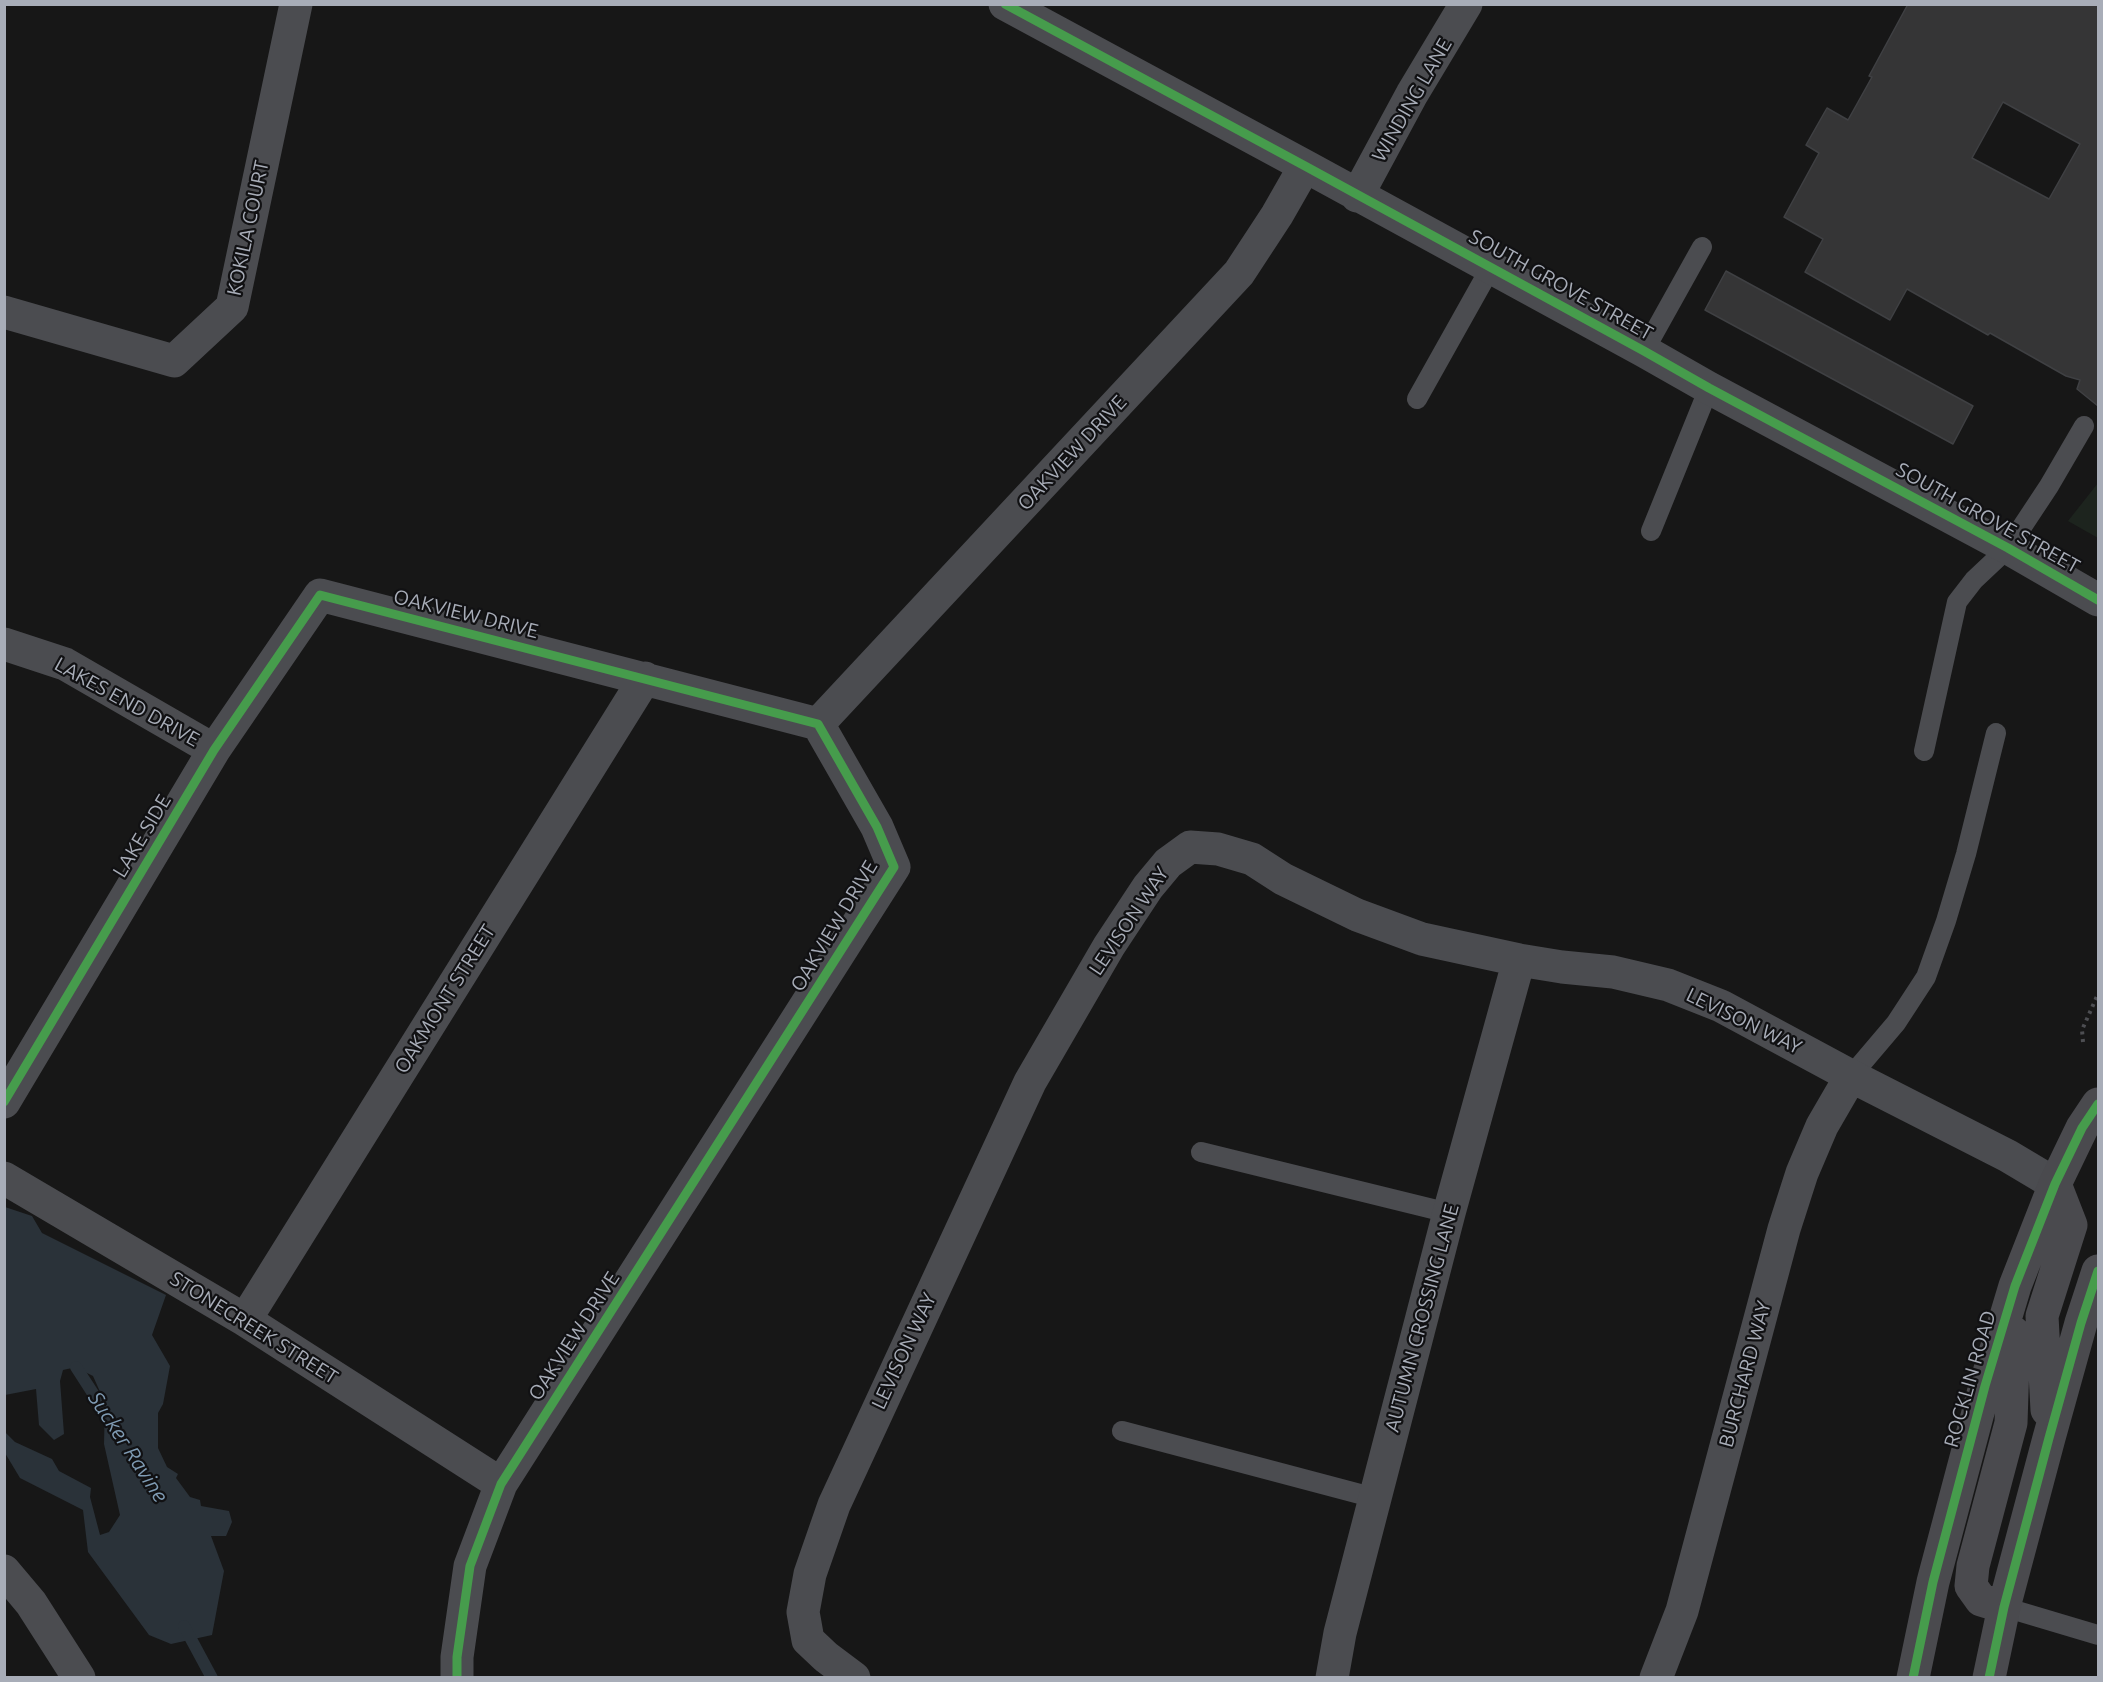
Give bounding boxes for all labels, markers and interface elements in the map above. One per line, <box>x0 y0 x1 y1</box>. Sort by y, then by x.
street label: WINDING LANE <box>1367 34 1457 166</box>
street label: KOKILA COURT <box>222 158 274 298</box>
street label: SOUTH GROVE STREET <box>1465 224 1657 346</box>
street label: OAKVIEW DRIVE <box>1013 390 1131 516</box>
street label: SOUTH GROVE STREET <box>1892 457 2084 579</box>
street label: OAKVIEW DRIVE <box>391 584 541 644</box>
street label: LAKES END DRIVE <box>50 652 204 752</box>
street label: LAKE SIDE <box>108 790 176 882</box>
street label: OAKVIEW DRIVE <box>785 856 883 996</box>
street label: LEVISON WAY <box>1084 862 1174 980</box>
street label: OAKMONT STREET <box>390 920 500 1078</box>
street label: LEVISON WAY <box>1682 983 1806 1059</box>
street label: AUTUMN CROSSING LANE <box>1380 1201 1464 1435</box>
street label: STONECREEK STREET <box>166 1267 342 1389</box>
street label: OAKVIEW DRIVE <box>523 1267 625 1405</box>
street label: LEVISON WAY <box>867 1289 941 1413</box>
street label: BURCHARD WAY <box>1714 1298 1776 1450</box>
street label: ROCKLIN ROAD <box>1939 1308 2001 1450</box>
water label: Sucker Ravine <box>83 1387 173 1507</box>

